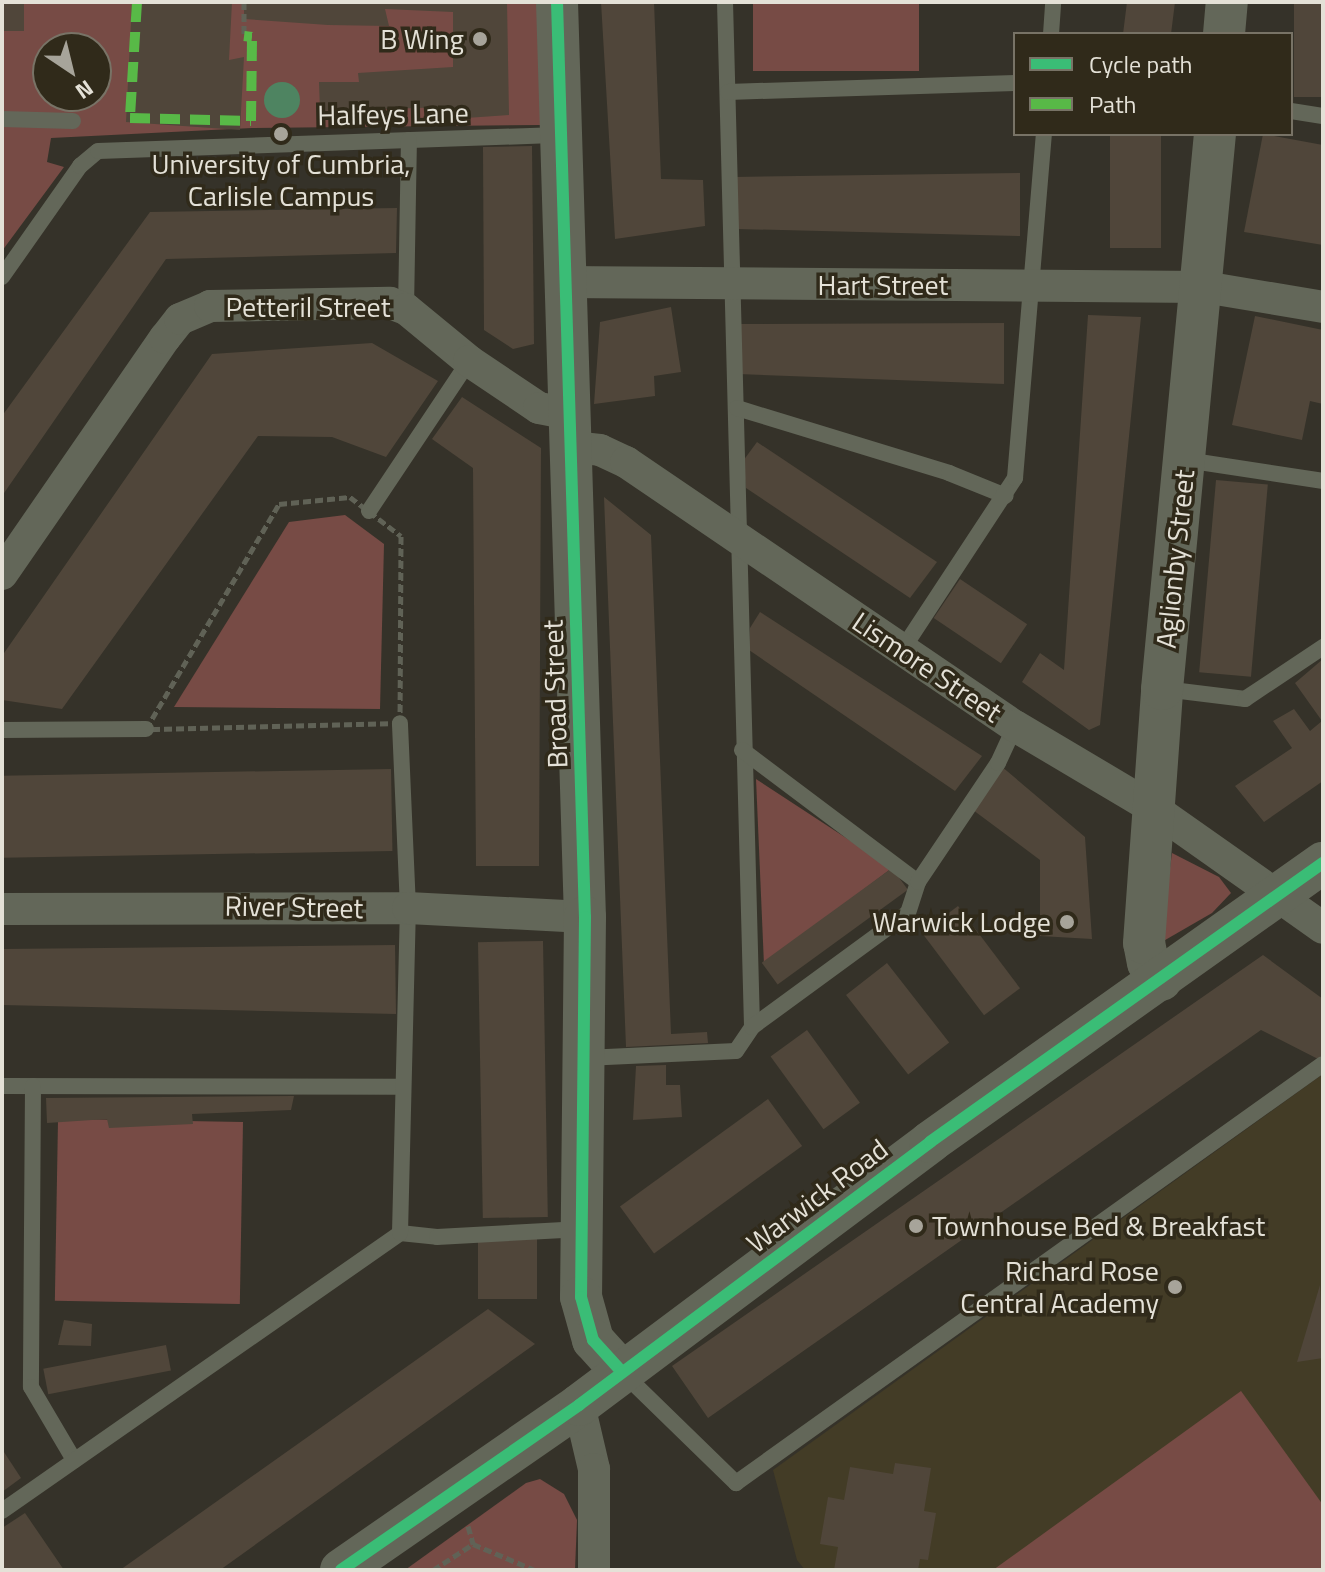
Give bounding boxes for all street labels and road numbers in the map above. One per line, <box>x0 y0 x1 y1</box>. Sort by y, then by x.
street label: Halfeys Lane <box>317 96 469 132</box>
street label: Hart Street <box>818 268 948 302</box>
street label: Petteril Street <box>226 290 390 324</box>
street label: Aglionby Street <box>1149 468 1201 650</box>
street label: Lismore Street <box>846 605 1008 729</box>
street label: Broad Street <box>536 619 574 769</box>
street label: River Street <box>224 889 364 925</box>
street label: Warwick Road <box>740 1132 894 1260</box>

